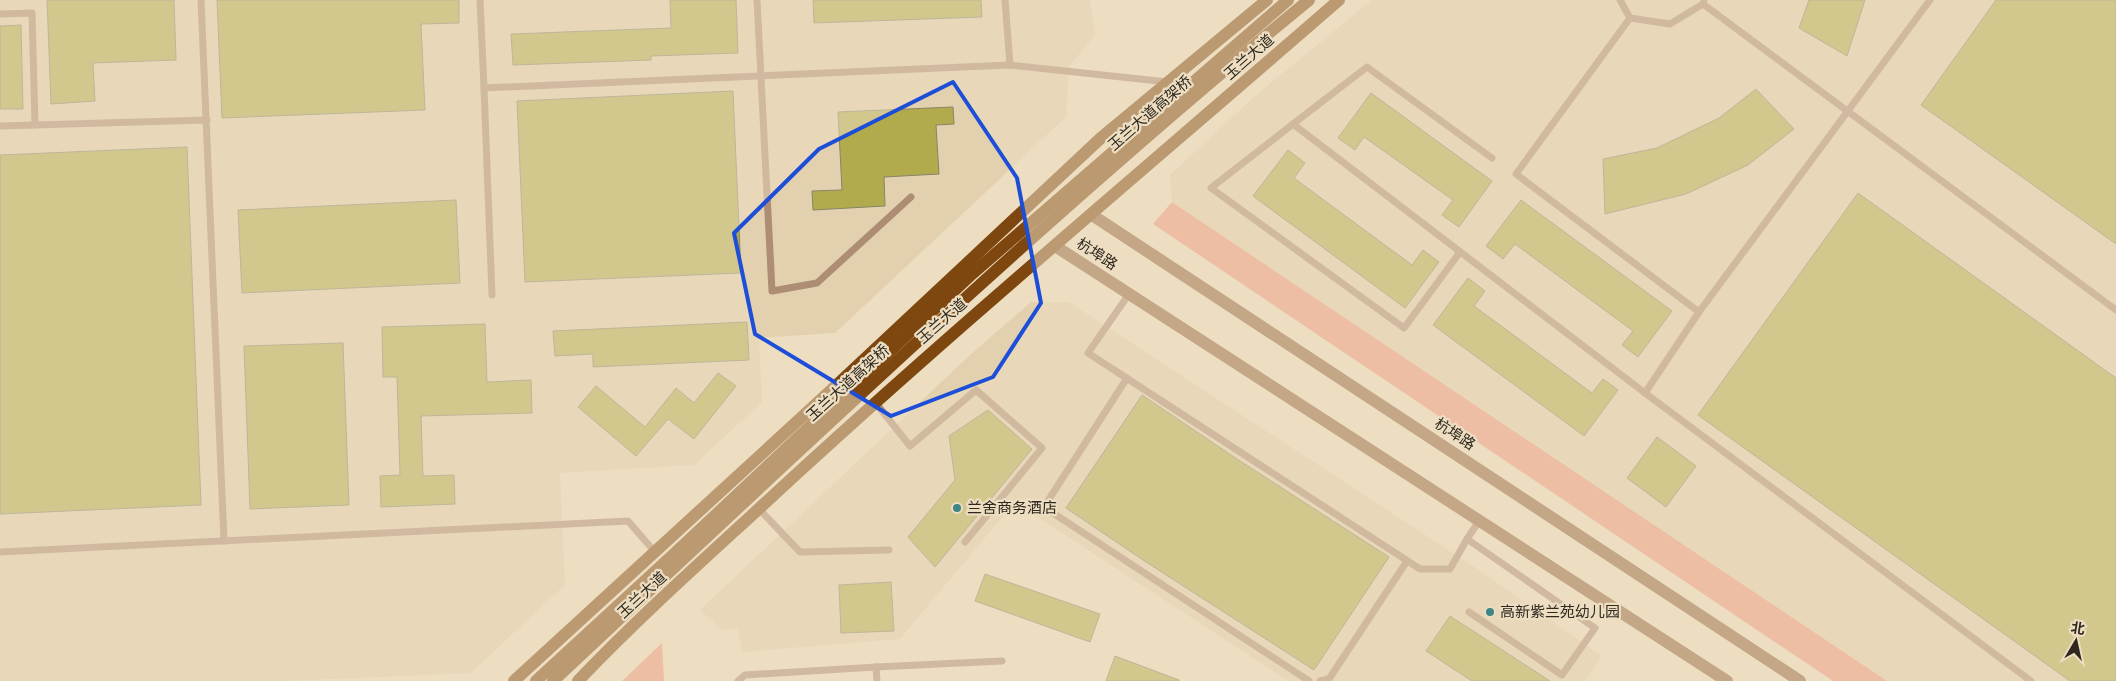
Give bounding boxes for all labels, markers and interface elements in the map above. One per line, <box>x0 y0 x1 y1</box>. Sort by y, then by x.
street label: 玉兰大道 <box>1220 30 1278 84</box>
street label: 玉兰大道高架桥 <box>1104 71 1196 155</box>
street label: 杭埠路 <box>1073 233 1121 275</box>
street label: 玉兰大道 <box>913 294 971 348</box>
street label: 玉兰大道高架桥 <box>802 340 894 426</box>
street label: 杭埠路 <box>1431 413 1479 455</box>
place label: 兰舍商务酒店 <box>967 498 1057 518</box>
marker: 兰舍商务酒店 <box>951 502 963 514</box>
street label: 玉兰大道 <box>613 567 671 623</box>
place label: 高新紫兰苑幼儿园 <box>1500 602 1620 622</box>
marker: 高新紫兰苑幼儿园 <box>1484 606 1496 618</box>
north arrow <box>2051 616 2101 666</box>
text: 北 <box>2070 618 2086 639</box>

